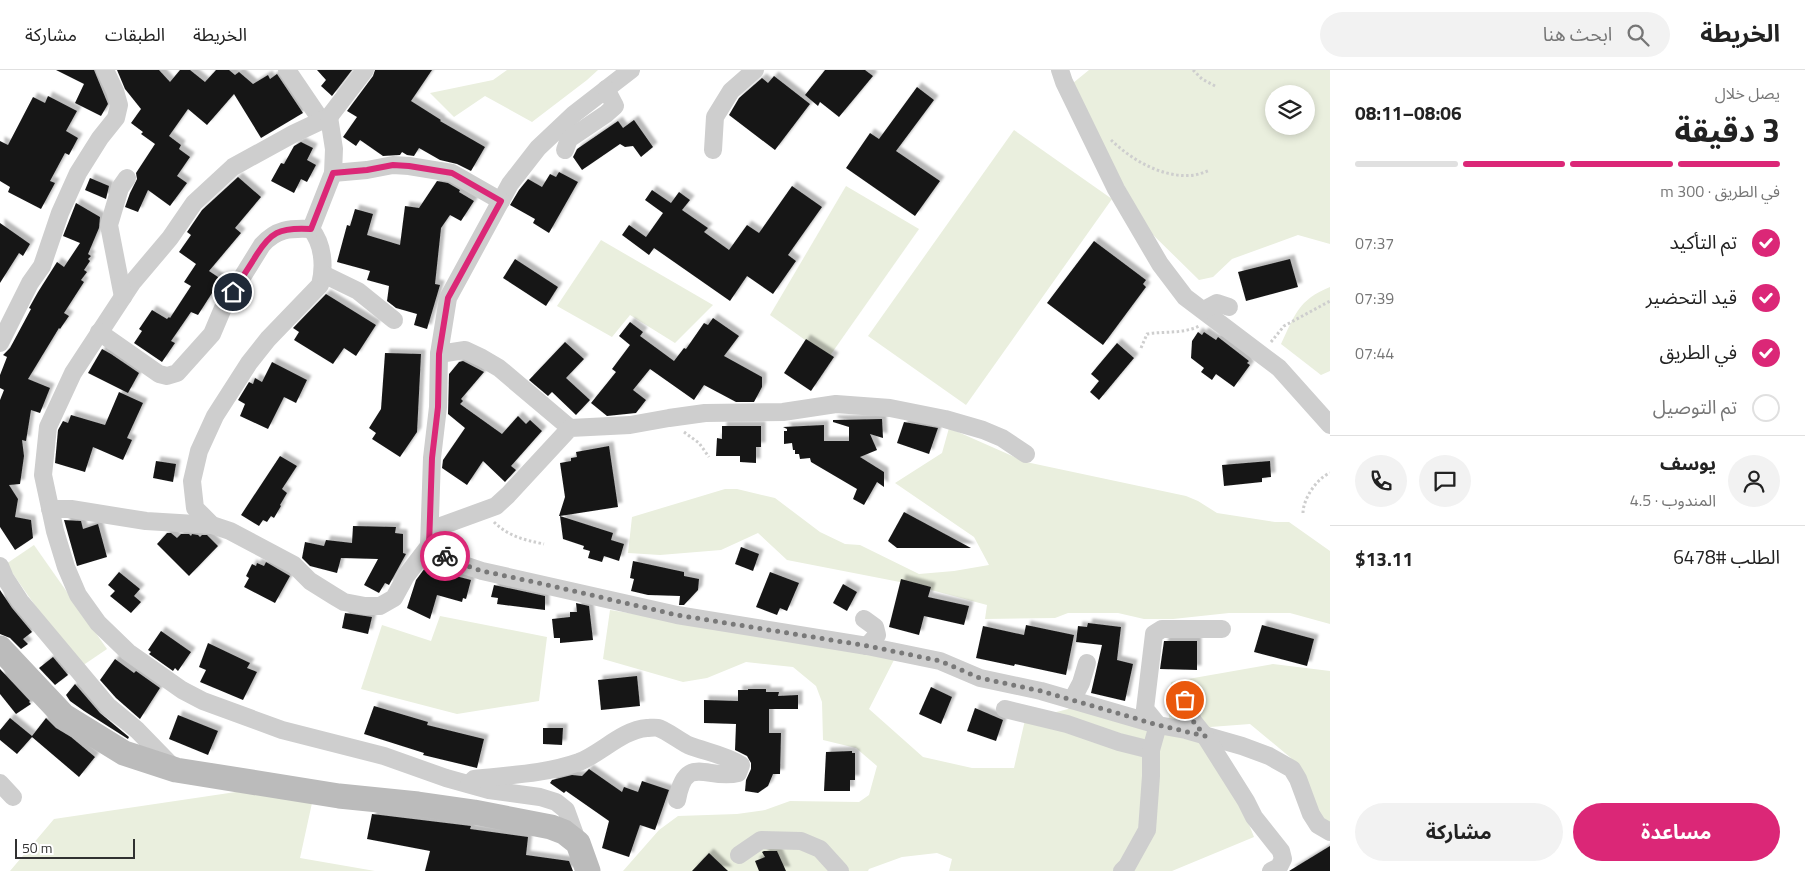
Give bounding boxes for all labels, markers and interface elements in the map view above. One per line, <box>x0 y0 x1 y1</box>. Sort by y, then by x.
search box <box>1320 12 1670 57</box>
text: الخريطة <box>1700 15 1780 51</box>
text: ابحث هنا <box>1543 19 1612 48</box>
text: مشاركة <box>25 21 77 48</box>
text: الطبقات <box>105 21 165 48</box>
text: الخريطة <box>193 21 247 48</box>
icon: search <box>1624 21 1652 49</box>
text: يصل خلال <box>1715 81 1780 105</box>
map controls <box>1265 85 1315 135</box>
button: layers <box>1265 85 1315 135</box>
text: 08:06–08:11 <box>1355 98 1462 127</box>
text: 3 دقيقة <box>1675 106 1780 154</box>
text: في الطريق · 300 m <box>1660 179 1780 203</box>
text: تم التأكيد <box>1669 227 1737 256</box>
icon: check <box>1752 229 1780 257</box>
text: 07:37 <box>1355 231 1394 255</box>
pin <box>212 271 254 313</box>
icon: home <box>219 278 247 306</box>
text: قيد التحضير <box>1646 282 1737 311</box>
icon: check <box>1752 284 1780 312</box>
text: 07:39 <box>1355 286 1394 310</box>
text: في الطريق <box>1659 337 1737 366</box>
icon: check <box>1752 339 1780 367</box>
text: 07:44 <box>1355 341 1394 365</box>
text: تم التوصيل <box>1653 392 1737 421</box>
text: يوسف <box>1660 448 1716 477</box>
button: phone <box>1355 455 1407 507</box>
button: chat <box>1419 455 1471 507</box>
button: person <box>1728 455 1780 507</box>
text: المندوب · 4.5 <box>1630 488 1716 512</box>
courier <box>420 531 470 581</box>
icon: bike <box>431 542 459 570</box>
text: الطلب #6478 <box>1673 542 1780 571</box>
text: $13.11 <box>1355 544 1413 573</box>
pin <box>1164 679 1206 721</box>
icon: bag <box>1171 686 1199 714</box>
button: مشاركة <box>1355 803 1563 861</box>
button: مساعدة <box>1573 803 1780 861</box>
scale bar <box>15 836 135 859</box>
text: 50 m <box>22 837 52 858</box>

